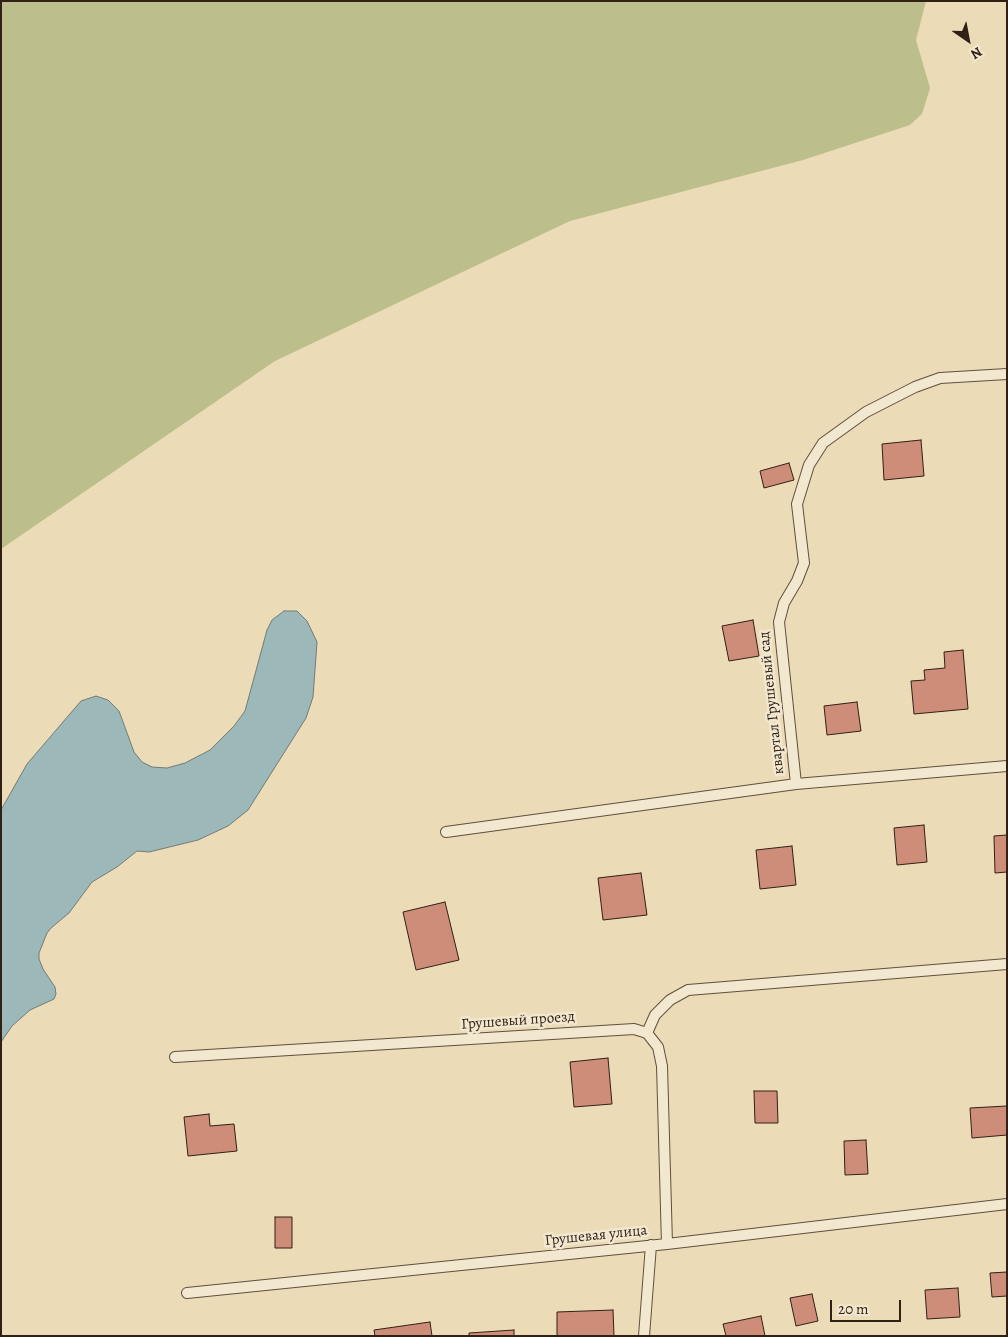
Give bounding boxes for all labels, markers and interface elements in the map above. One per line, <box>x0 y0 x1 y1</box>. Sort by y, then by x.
north arrow <box>943 15 993 65</box>
text: N <box>967 42 986 64</box>
street label: квартал Грушевый сад <box>756 631 788 775</box>
street label: Грушевый проезд <box>461 1008 575 1034</box>
street label: Грушевая улица <box>544 1222 648 1250</box>
scale bar <box>833 1290 904 1322</box>
text: 20 m <box>838 1299 869 1319</box>

